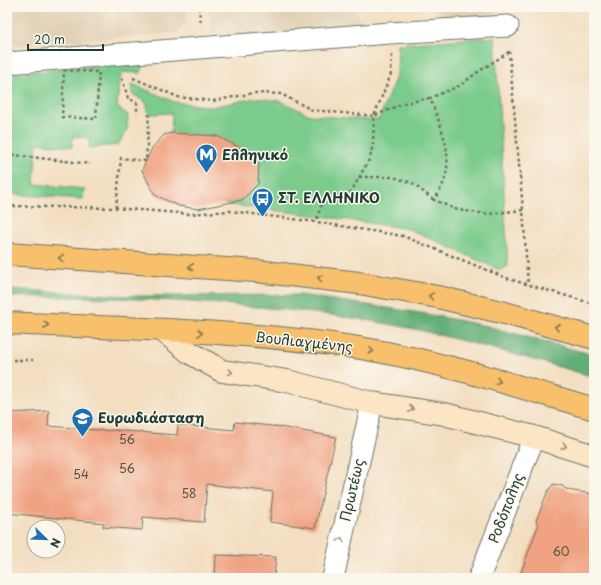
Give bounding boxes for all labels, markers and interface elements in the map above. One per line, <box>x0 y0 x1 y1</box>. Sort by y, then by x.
scale bar <box>28 26 103 52</box>
text: 20 m <box>34 30 65 48</box>
metro station icon: Ελληνικό <box>193 142 219 175</box>
place label: Ελληνικό <box>222 144 288 165</box>
bus stop icon: ΣΤ. ΕΛΛΗΝΙΚΟ <box>250 185 276 218</box>
place label: ΣΤ. ΕΛΛΗΝΙΚΟ <box>278 187 380 208</box>
one-way arrow <box>58 253 64 262</box>
one-way arrow <box>188 262 194 271</box>
one-way arrow <box>317 274 324 283</box>
one-way arrow <box>427 292 434 301</box>
one-way arrow <box>43 321 49 329</box>
one-way arrow <box>553 323 560 332</box>
street label: Βουλιαγμένης <box>254 326 354 357</box>
one-way arrow <box>197 328 203 337</box>
one-way arrow <box>368 346 375 354</box>
one-way arrow <box>227 367 233 376</box>
one-way arrow <box>494 376 501 385</box>
one-way arrow <box>408 404 414 413</box>
school or university icon: Ευρωδιάσταση <box>70 405 96 438</box>
place label: Ευρωδιάσταση <box>98 407 205 428</box>
house number: 56 <box>119 430 135 448</box>
one-way arrow <box>560 442 567 450</box>
street label: Πρωτέως <box>334 456 369 523</box>
house number: 56 <box>119 459 135 477</box>
house number: 54 <box>73 465 89 483</box>
street label: Ροδόπολης <box>483 470 529 546</box>
house number: 58 <box>181 484 197 502</box>
north arrow <box>26 519 66 559</box>
text: N <box>46 536 65 551</box>
one-way arrow <box>337 537 345 543</box>
house number: 60 <box>552 542 570 560</box>

